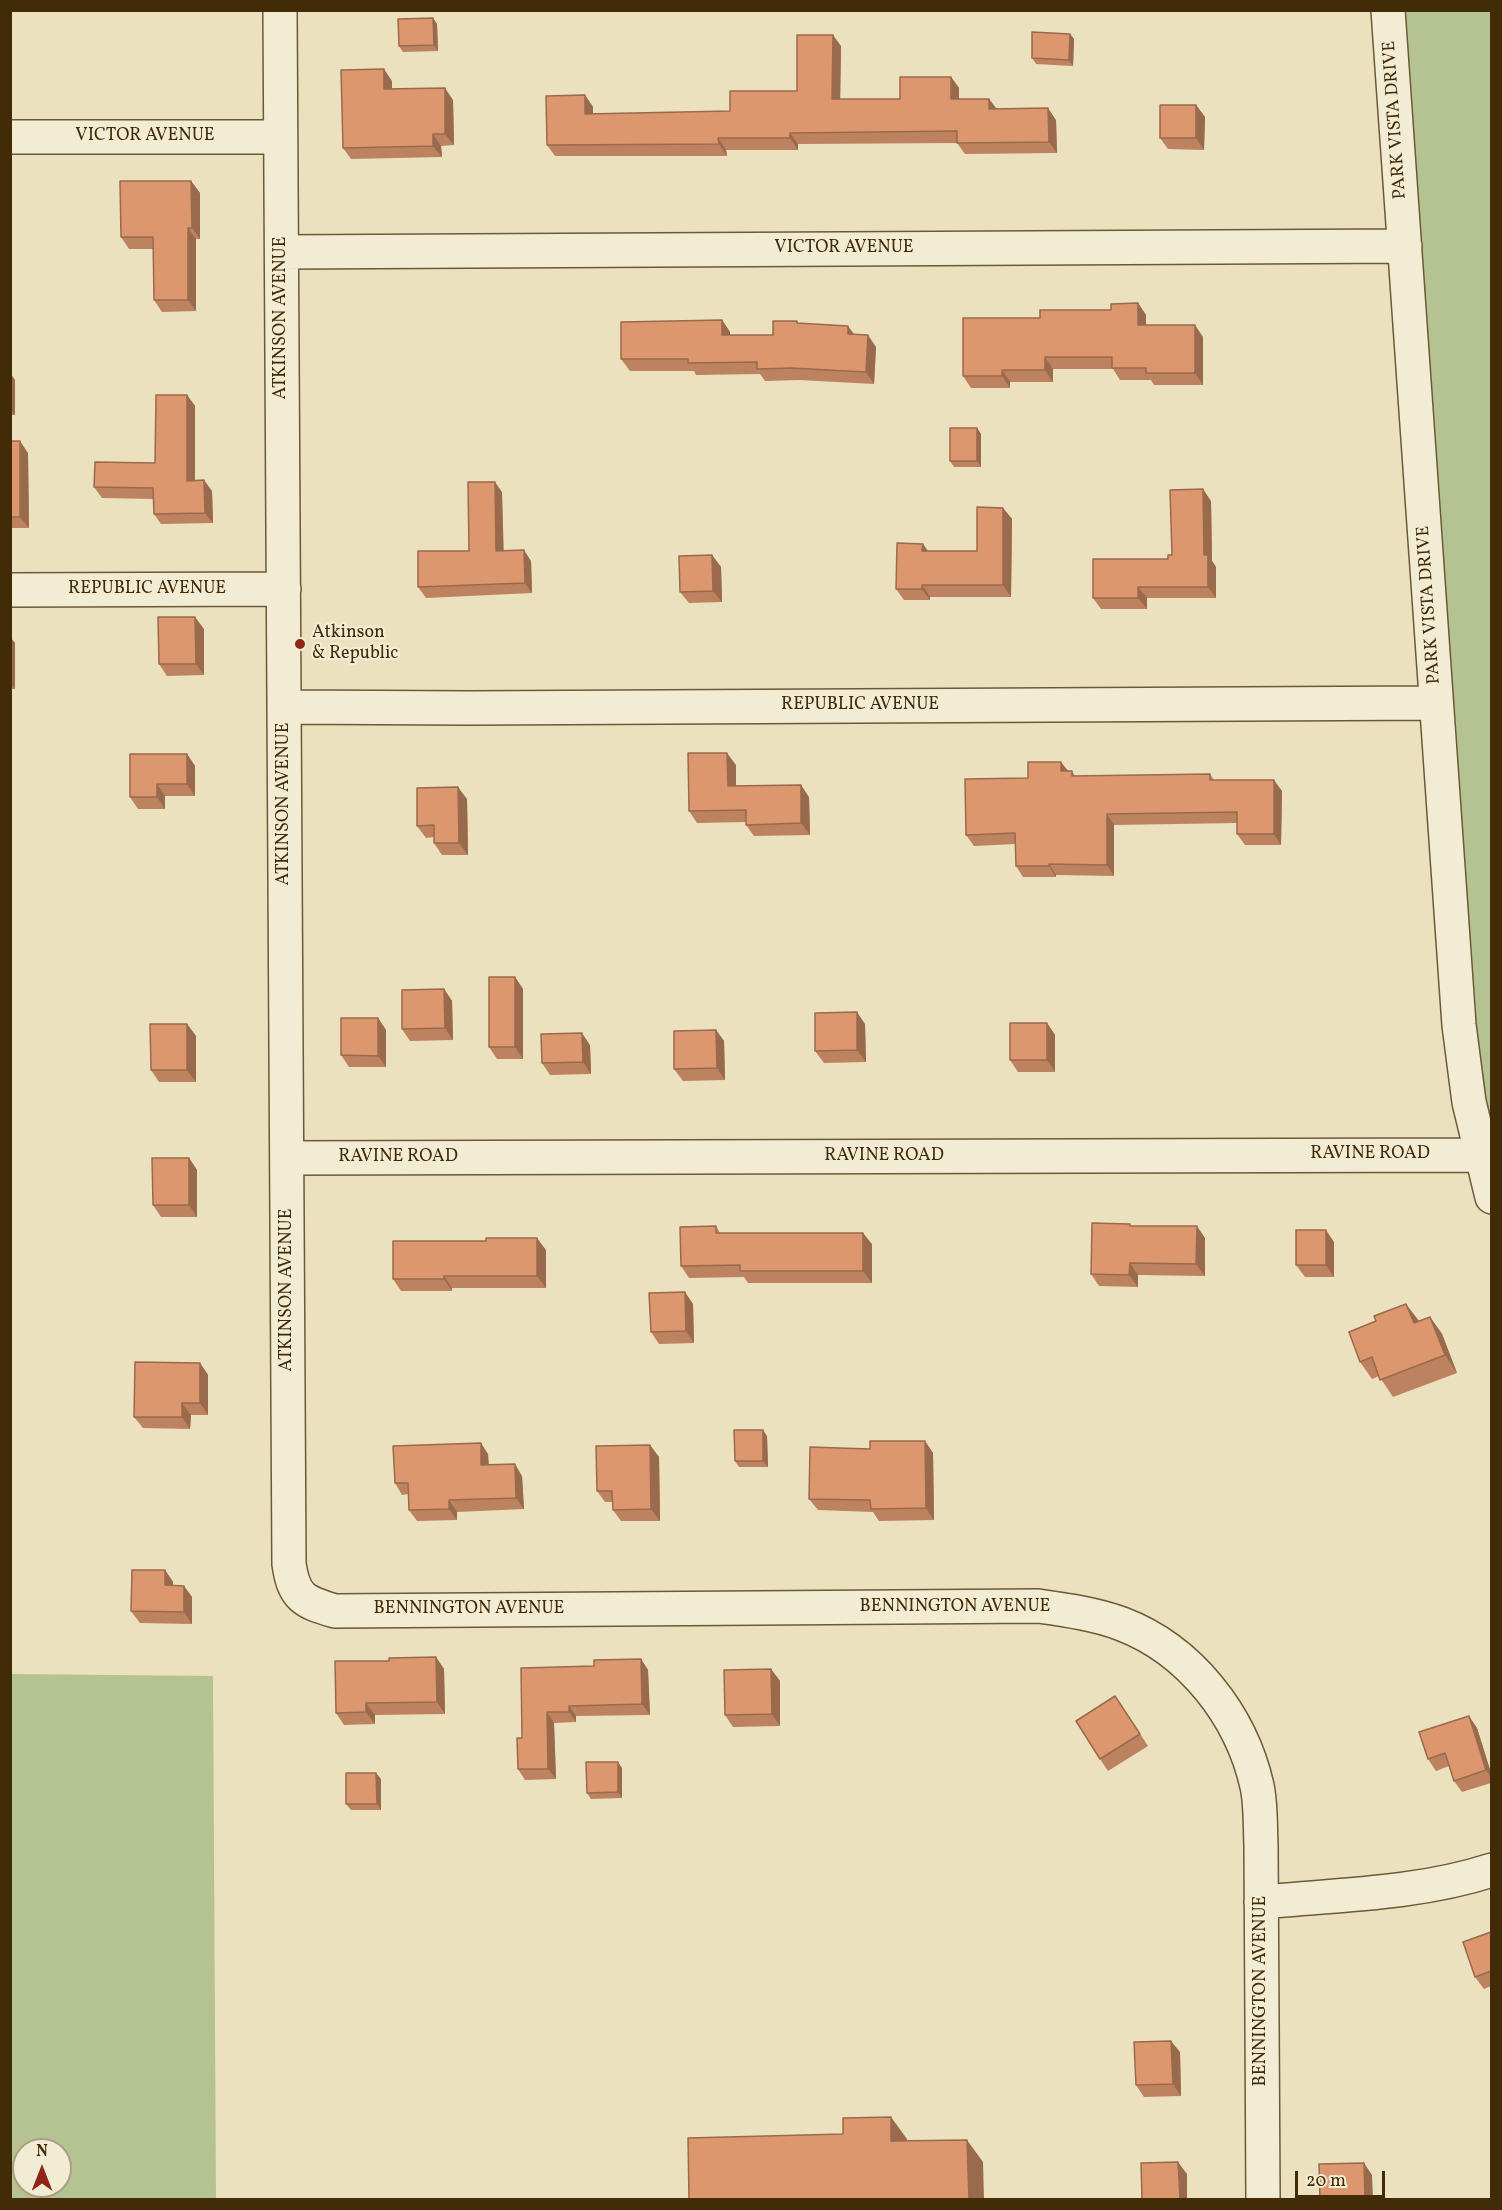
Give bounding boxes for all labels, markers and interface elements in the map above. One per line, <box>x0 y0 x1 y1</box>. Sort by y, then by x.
street label: PARK VISTA DRIVE <box>1380 40 1412 200</box>
street label: VICTOR AVENUE <box>75 126 215 148</box>
street label: ATKINSON AVENUE <box>271 237 293 399</box>
street label: VICTOR AVENUE <box>774 238 914 260</box>
street label: PARK VISTA DRIVE <box>1414 525 1446 685</box>
street label: REPUBLIC AVENUE <box>68 579 226 601</box>
place label: Atkinson & Republic <box>312 623 398 666</box>
marker: Atkinson & Republic <box>293 637 307 651</box>
street label: REPUBLIC AVENUE <box>781 695 939 717</box>
street label: ATKINSON AVENUE <box>274 723 296 885</box>
street label: RAVINE ROAD <box>1310 1144 1430 1166</box>
street label: RAVINE ROAD <box>824 1146 944 1168</box>
street label: RAVINE ROAD <box>338 1147 458 1169</box>
street label: ATKINSON AVENUE <box>277 1209 299 1371</box>
street label: BENNINGTON AVENUE <box>860 1597 1050 1619</box>
street label: BENNINGTON AVENUE <box>374 1599 564 1621</box>
street label: BENNINGTON AVENUE <box>1251 1896 1273 2086</box>
north arrow <box>12 2138 72 2198</box>
text: N <box>36 2141 48 2163</box>
scale bar <box>1298 2159 1388 2197</box>
text: 20 m <box>1306 2169 1346 2194</box>

